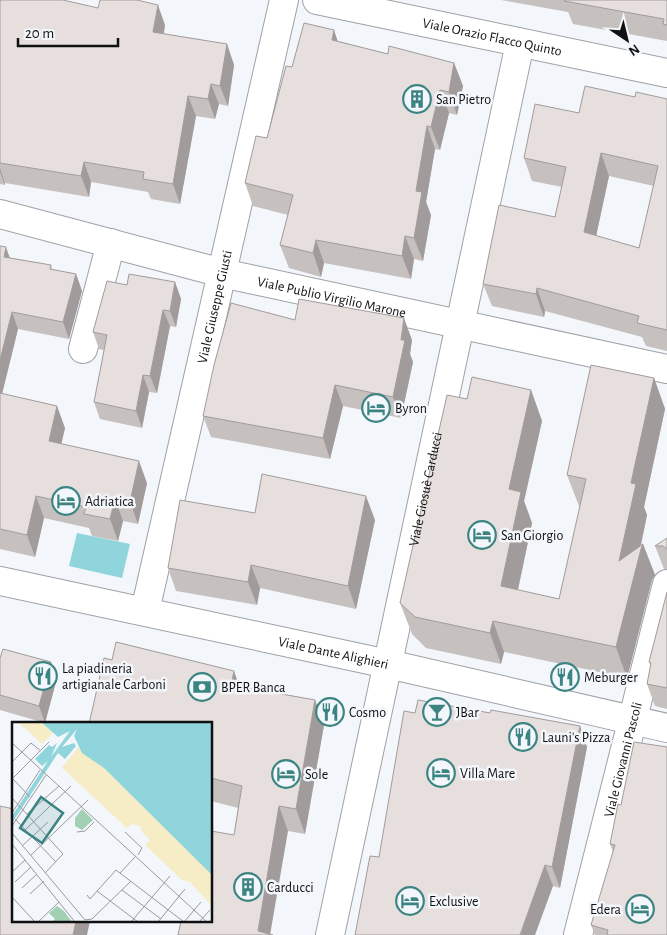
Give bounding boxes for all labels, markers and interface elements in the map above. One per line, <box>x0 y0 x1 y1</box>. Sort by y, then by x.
scale bar <box>18 15 118 47</box>
north arrow <box>602 15 652 65</box>
street label: Viale Orazio Flacco Quinto <box>421 16 563 59</box>
text: 20 m <box>25 26 54 41</box>
text: N <box>626 41 642 58</box>
building icon: San Pietro <box>402 84 432 114</box>
place label: San Pietro <box>436 93 491 107</box>
street label: Viale Giuseppe Giusti <box>196 249 235 365</box>
street label: Viale Publio Virgilio Marone <box>256 275 407 321</box>
hotel icon: Byron <box>361 393 391 423</box>
place label: Byron <box>395 402 427 416</box>
street label: Viale Giosuè Carducci <box>407 431 445 548</box>
hotel icon: Adriatica <box>51 486 81 516</box>
place label: Adriatica <box>85 495 135 509</box>
hotel icon: San Giorgio <box>467 520 497 550</box>
place label: San Giorgio <box>501 529 563 543</box>
street label: Viale Dante Alighieri <box>277 635 390 672</box>
restaurant icon: La piadineria artigianale Carboni <box>28 661 58 691</box>
place label: La piadineria artigianale Carboni <box>62 662 166 692</box>
restaurant icon: Meburger <box>550 662 580 692</box>
place label: Meburger <box>584 671 638 685</box>
bank icon: BPER Banca <box>187 672 217 702</box>
place label: BPER Banca <box>221 681 286 695</box>
restaurant icon: Cosmo <box>315 697 345 727</box>
bar icon: JBar <box>422 697 452 727</box>
street label: Viale Giovanni Pascoli <box>602 701 645 819</box>
place label: Cosmo <box>349 706 386 720</box>
place label: JBar <box>456 706 479 720</box>
inset map <box>12 722 212 922</box>
restaurant icon: Launi's Pizza <box>508 722 538 752</box>
place label: Launi's Pizza <box>542 731 611 745</box>
hotel icon: Villa Mare <box>426 758 456 788</box>
hotel icon: Sole <box>271 759 301 789</box>
place label: Villa Mare <box>460 767 515 781</box>
place label: Sole <box>305 768 328 782</box>
building icon: Carducci <box>233 872 263 902</box>
place label: Carducci <box>267 881 314 895</box>
hotel icon: Exclusive <box>395 886 425 916</box>
hotel icon: Edera <box>625 894 655 924</box>
place label: Exclusive <box>429 895 478 909</box>
place label: Edera <box>590 903 622 917</box>

